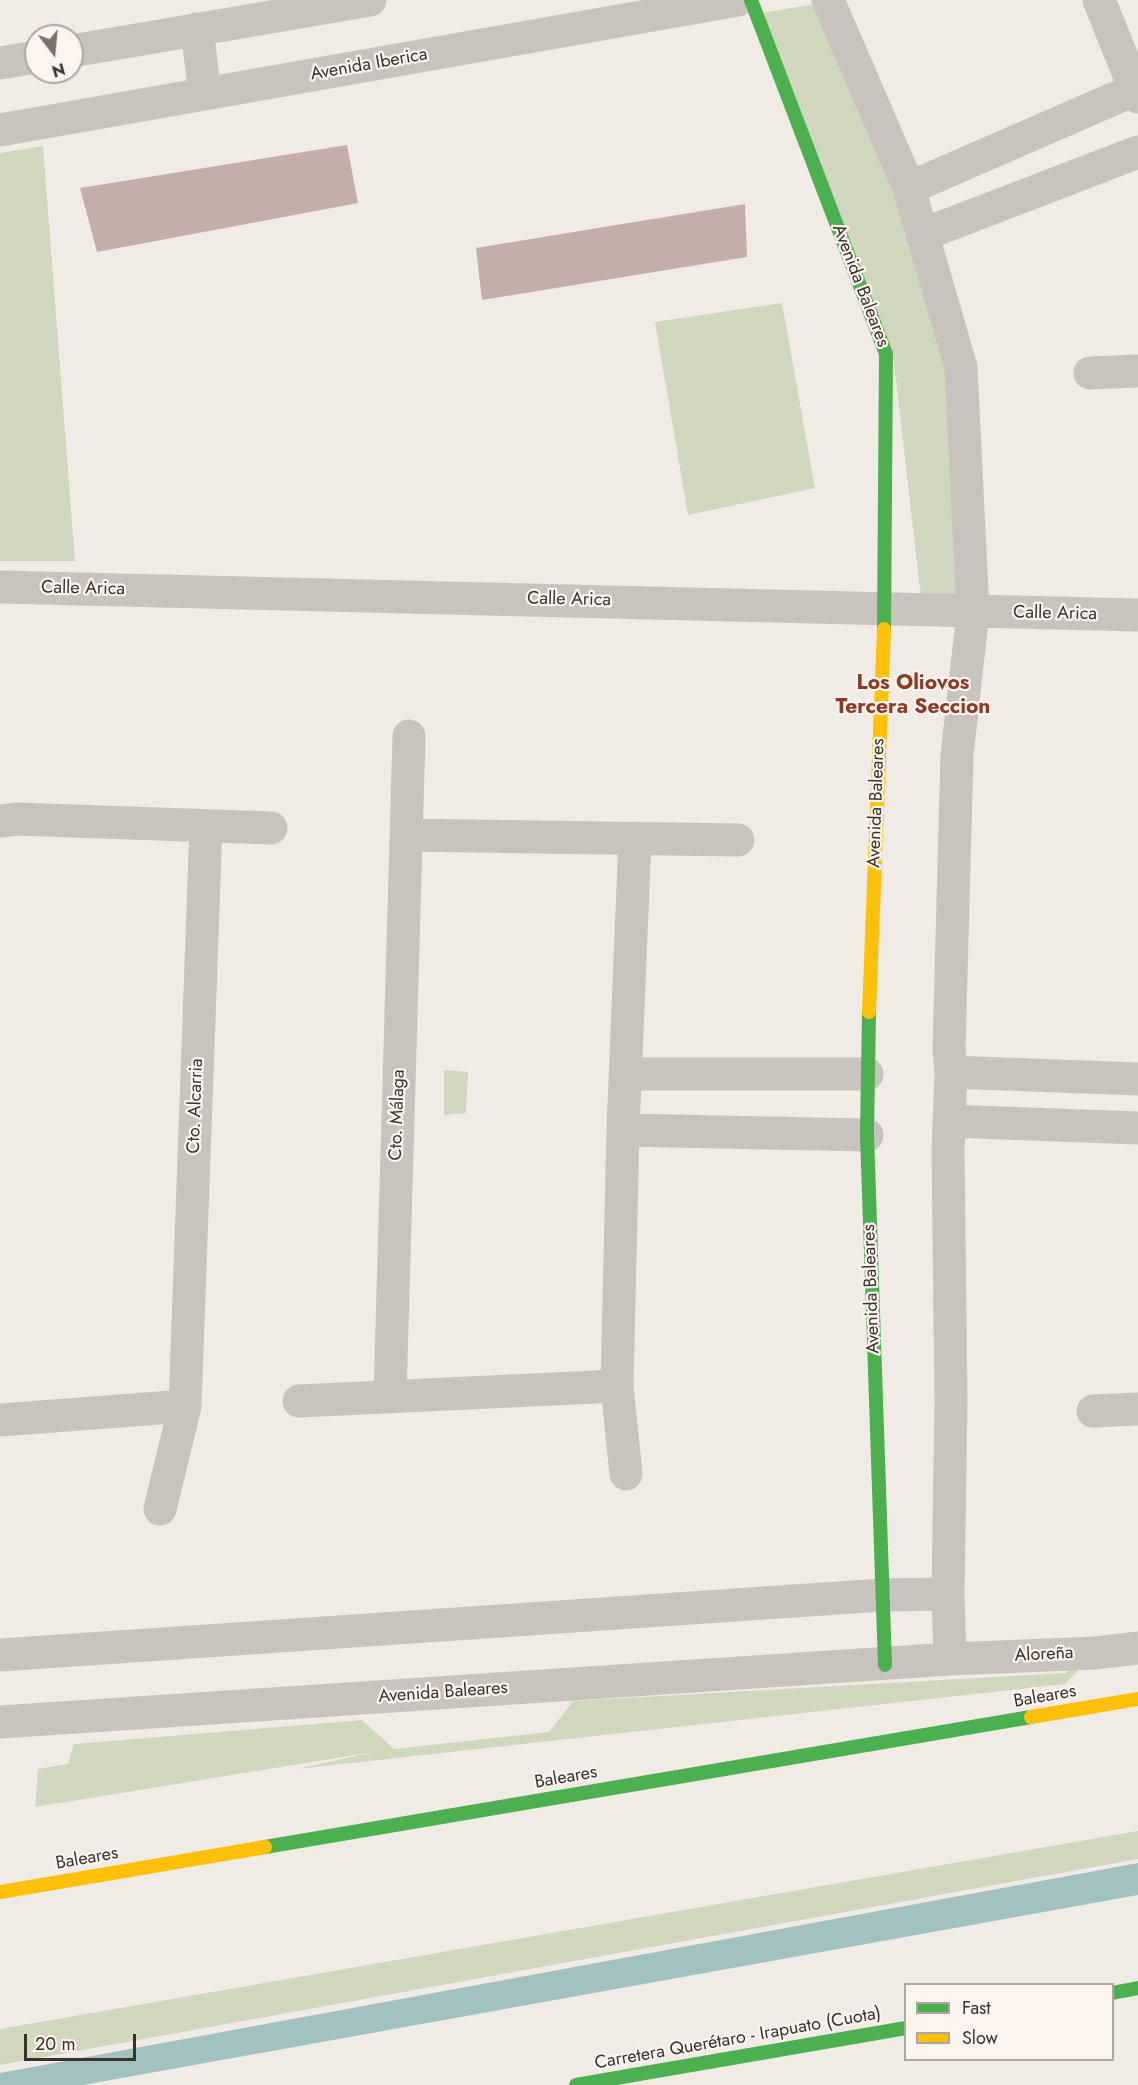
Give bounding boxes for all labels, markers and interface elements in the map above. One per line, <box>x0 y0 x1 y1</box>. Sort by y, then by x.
north arrow <box>24 24 84 84</box>
street label: Avenida Iberica <box>309 44 429 86</box>
text: N <box>49 57 68 83</box>
street label: Avenida Baleares <box>827 222 893 350</box>
street label: Calle Arica <box>41 577 125 601</box>
street label: Calle Arica <box>527 588 611 612</box>
street label: Calle Arica <box>1013 602 1097 626</box>
district label: Los Oliovos Tercera Seccion <box>836 671 990 721</box>
street label: Avenida Baleares <box>864 738 890 868</box>
street label: Cto. Alcarria <box>184 1058 208 1154</box>
street label: Cto. Málaga <box>386 1069 410 1161</box>
street label: Avenida Baleares <box>859 1224 885 1354</box>
street label: Aloreña <box>1014 1643 1074 1667</box>
street label: Avenida Baleares <box>378 1678 508 1708</box>
street label: Baleares <box>1012 1681 1078 1713</box>
street label: Baleares <box>533 1762 599 1794</box>
street label: Baleares <box>54 1843 120 1875</box>
legend <box>904 1983 1114 2061</box>
text: Fast <box>962 1995 991 2021</box>
street label: Carretera Querétaro - Irapuato (Cuota) <box>593 2003 883 2075</box>
scale bar <box>27 2022 140 2060</box>
text: Slow <box>962 2025 998 2051</box>
text: 20 m <box>35 2031 75 2057</box>

